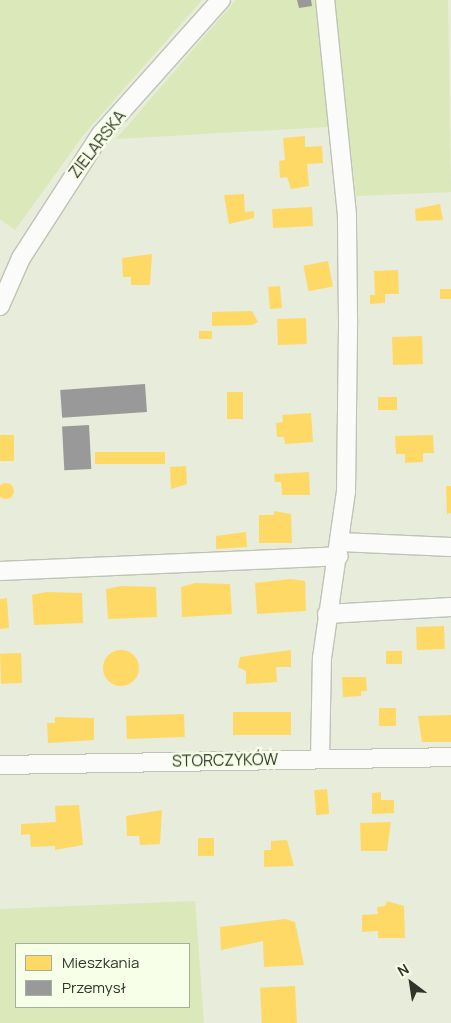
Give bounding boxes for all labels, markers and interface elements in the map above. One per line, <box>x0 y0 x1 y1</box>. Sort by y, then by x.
street label: ZIELARSKA <box>65 106 129 182</box>
street label: STORCZYKÓW <box>172 749 278 771</box>
legend <box>15 943 190 1008</box>
text: Mieszkania <box>62 952 139 973</box>
north arrow <box>386 958 436 1008</box>
text: N <box>394 959 412 980</box>
text: Przemysł <box>62 977 126 998</box>

